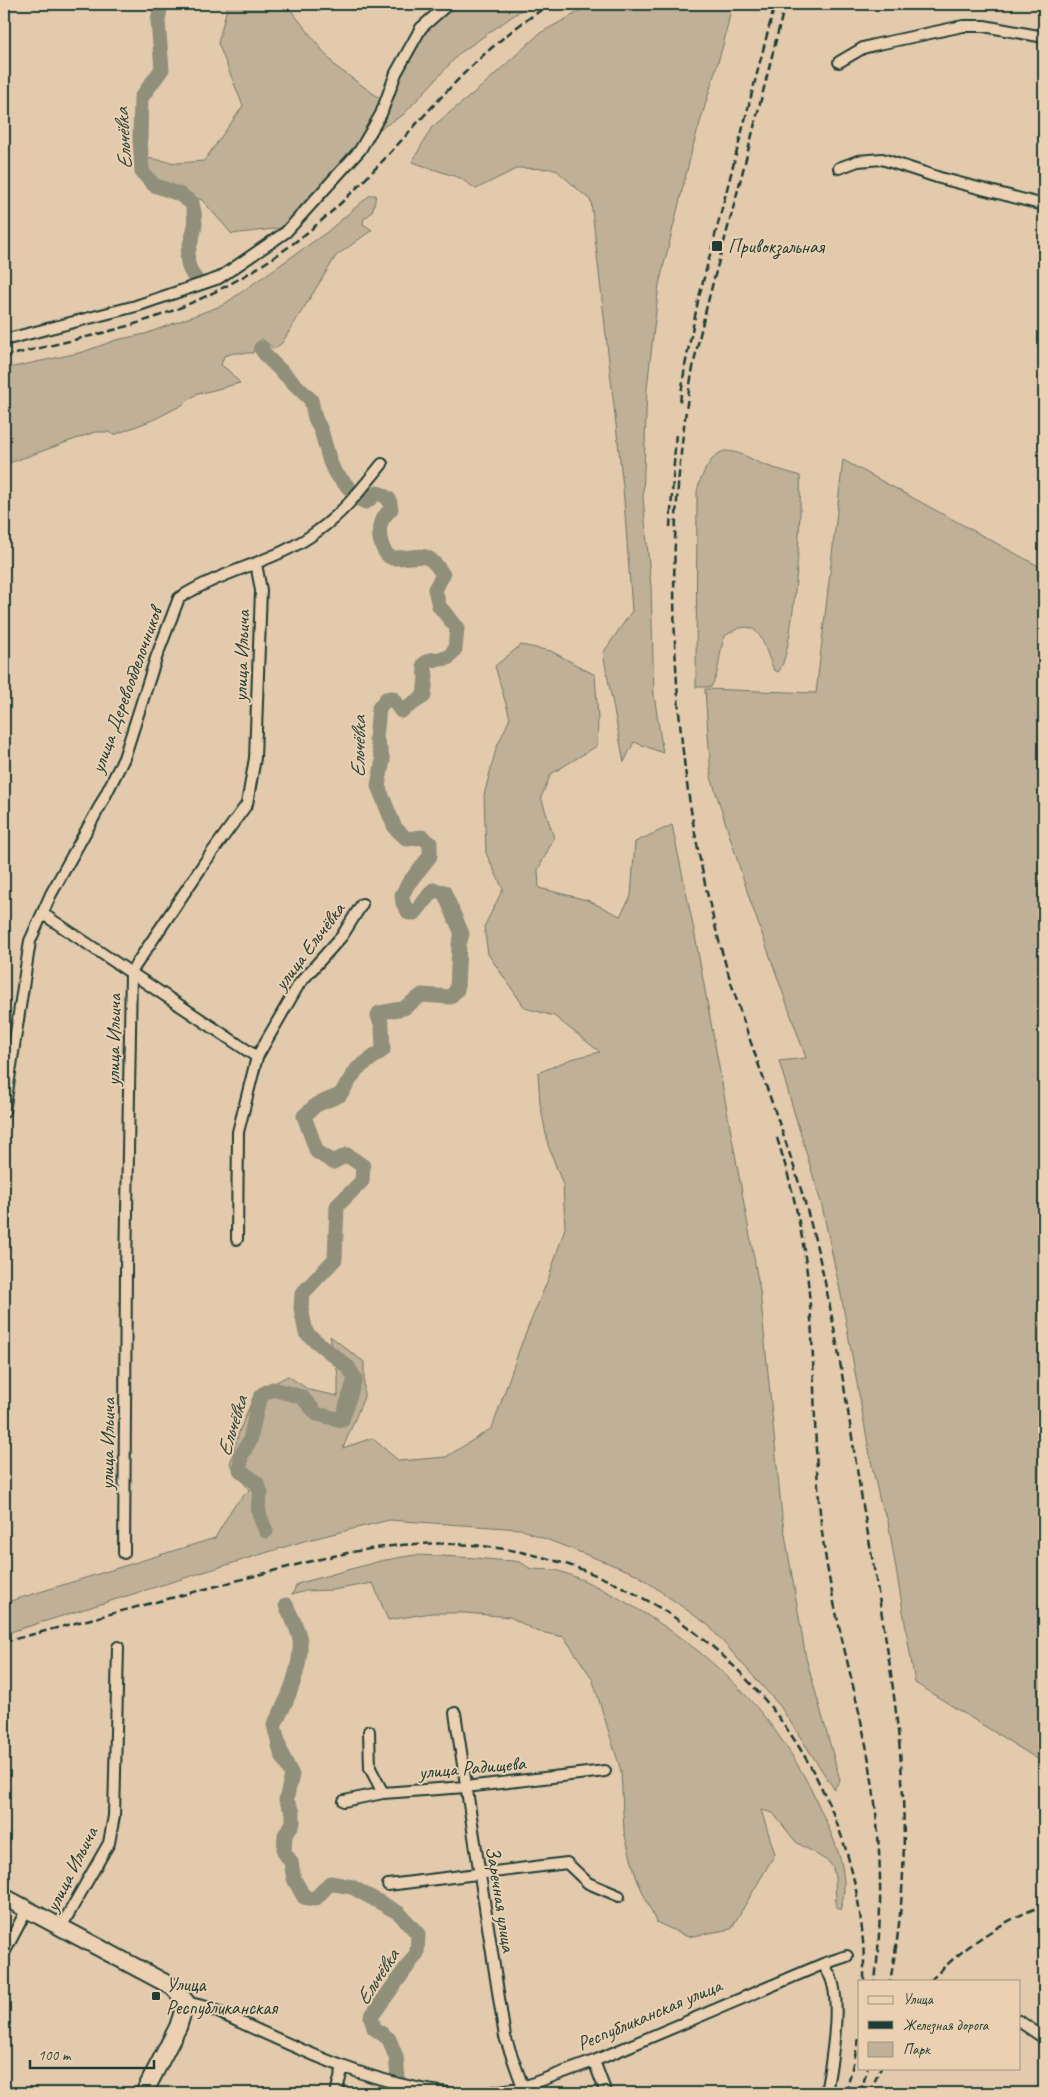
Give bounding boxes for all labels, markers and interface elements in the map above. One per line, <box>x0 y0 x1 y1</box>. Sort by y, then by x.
water label: Ельчёвка <box>108 106 138 171</box>
place label: Привокзальная <box>728 234 826 260</box>
marker: Привокзальная <box>710 239 724 253</box>
street label: улица Деревообделочников <box>85 601 169 777</box>
street label: улица Ильича <box>227 608 256 703</box>
water label: Ельчёвка <box>344 714 372 778</box>
street label: улица Ельчёвка <box>268 897 351 996</box>
street label: улица Ильича <box>100 992 127 1087</box>
water label: Ельчёвка <box>211 1391 254 1459</box>
street label: улица Ильича <box>94 1396 121 1491</box>
street label: улица Радищева <box>417 1750 528 1785</box>
street label: улица Ильича <box>39 1821 104 1917</box>
street label: Заречная улица <box>480 1844 521 1955</box>
water label: Ельчёвка <box>349 1943 406 2010</box>
place label: Улица Республиканская <box>166 1972 279 2020</box>
street label: Республиканская улица <box>573 1972 727 2056</box>
legend <box>858 1980 1020 2070</box>
marker: Улица Республиканская <box>150 1990 162 2002</box>
text: Улица <box>903 1990 934 2009</box>
text: Железная дорога <box>903 2016 990 2035</box>
scale bar <box>30 2037 154 2069</box>
text: Парк <box>903 2040 931 2059</box>
text: 100 m <box>38 2046 72 2065</box>

